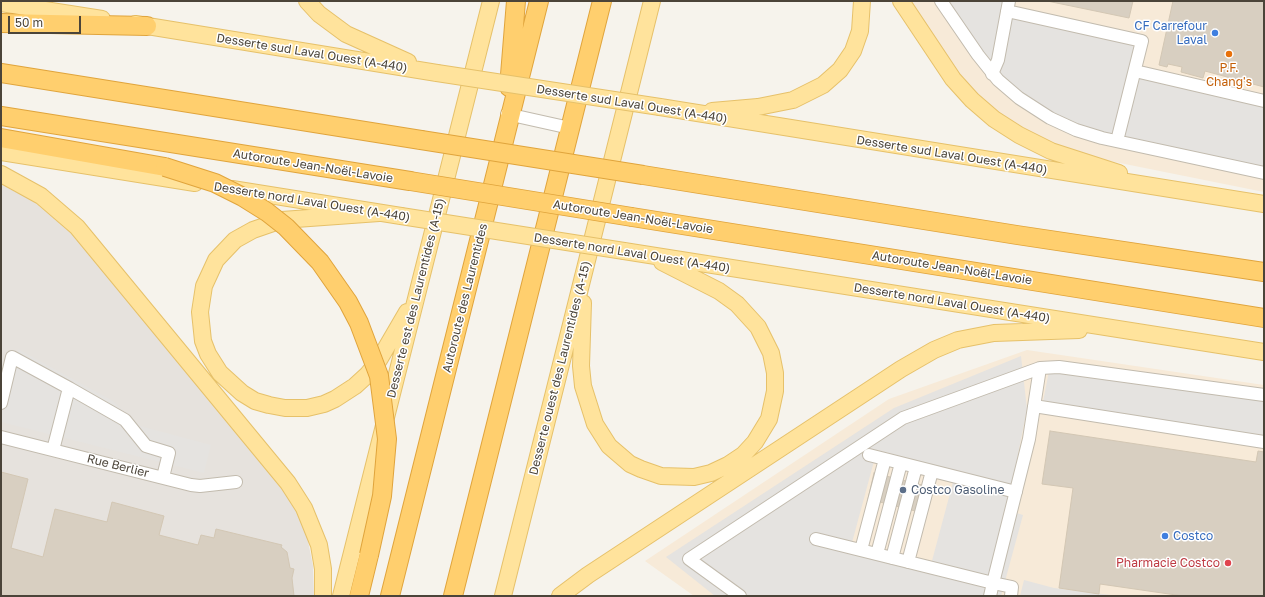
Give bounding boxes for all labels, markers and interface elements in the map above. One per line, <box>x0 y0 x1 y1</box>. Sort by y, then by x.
scale bar <box>10 8 83 34</box>
text: 50 m <box>15 15 43 30</box>
place label: CF Carrefour Laval <box>1134 19 1207 47</box>
marker: CF Carrefour Laval <box>1210 28 1220 38</box>
street label: Desserte sud Laval Ouest (A-440) <box>215 31 409 75</box>
marker: P.F. Chang's <box>1224 49 1234 59</box>
place label: P.F. Chang's <box>1206 61 1252 89</box>
street label: Desserte sud Laval Ouest (A-440) <box>535 82 729 126</box>
street label: Desserte sud Laval Ouest (A-440) <box>855 133 1049 177</box>
street label: Autoroute Jean-Noël-Lavoie <box>232 146 394 186</box>
street label: Desserte nord Laval Ouest (A-440) <box>213 179 411 225</box>
street label: Desserte est des Laurentides (A-15) <box>384 197 448 399</box>
street label: Autoroute Jean-Noël-Lavoie <box>552 197 714 237</box>
street label: Autoroute des Laurentides <box>440 222 490 374</box>
street label: Desserte nord Laval Ouest (A-440) <box>533 230 731 276</box>
street label: Autoroute Jean-Noël-Lavoie <box>871 248 1033 288</box>
street label: Desserte ouest des Laurentides (A-15) <box>526 260 594 476</box>
street label: Desserte nord Laval Ouest (A-440) <box>853 280 1051 326</box>
street label: Rue Berlier <box>85 451 151 481</box>
place label: Costco Gasoline <box>911 483 1004 497</box>
marker: Costco Gasoline <box>898 485 908 495</box>
place label: Costco <box>1173 529 1213 543</box>
marker: Costco <box>1160 531 1170 541</box>
place label: Pharmacie Costco <box>1116 556 1220 570</box>
marker: Pharmacie Costco <box>1223 558 1233 568</box>

